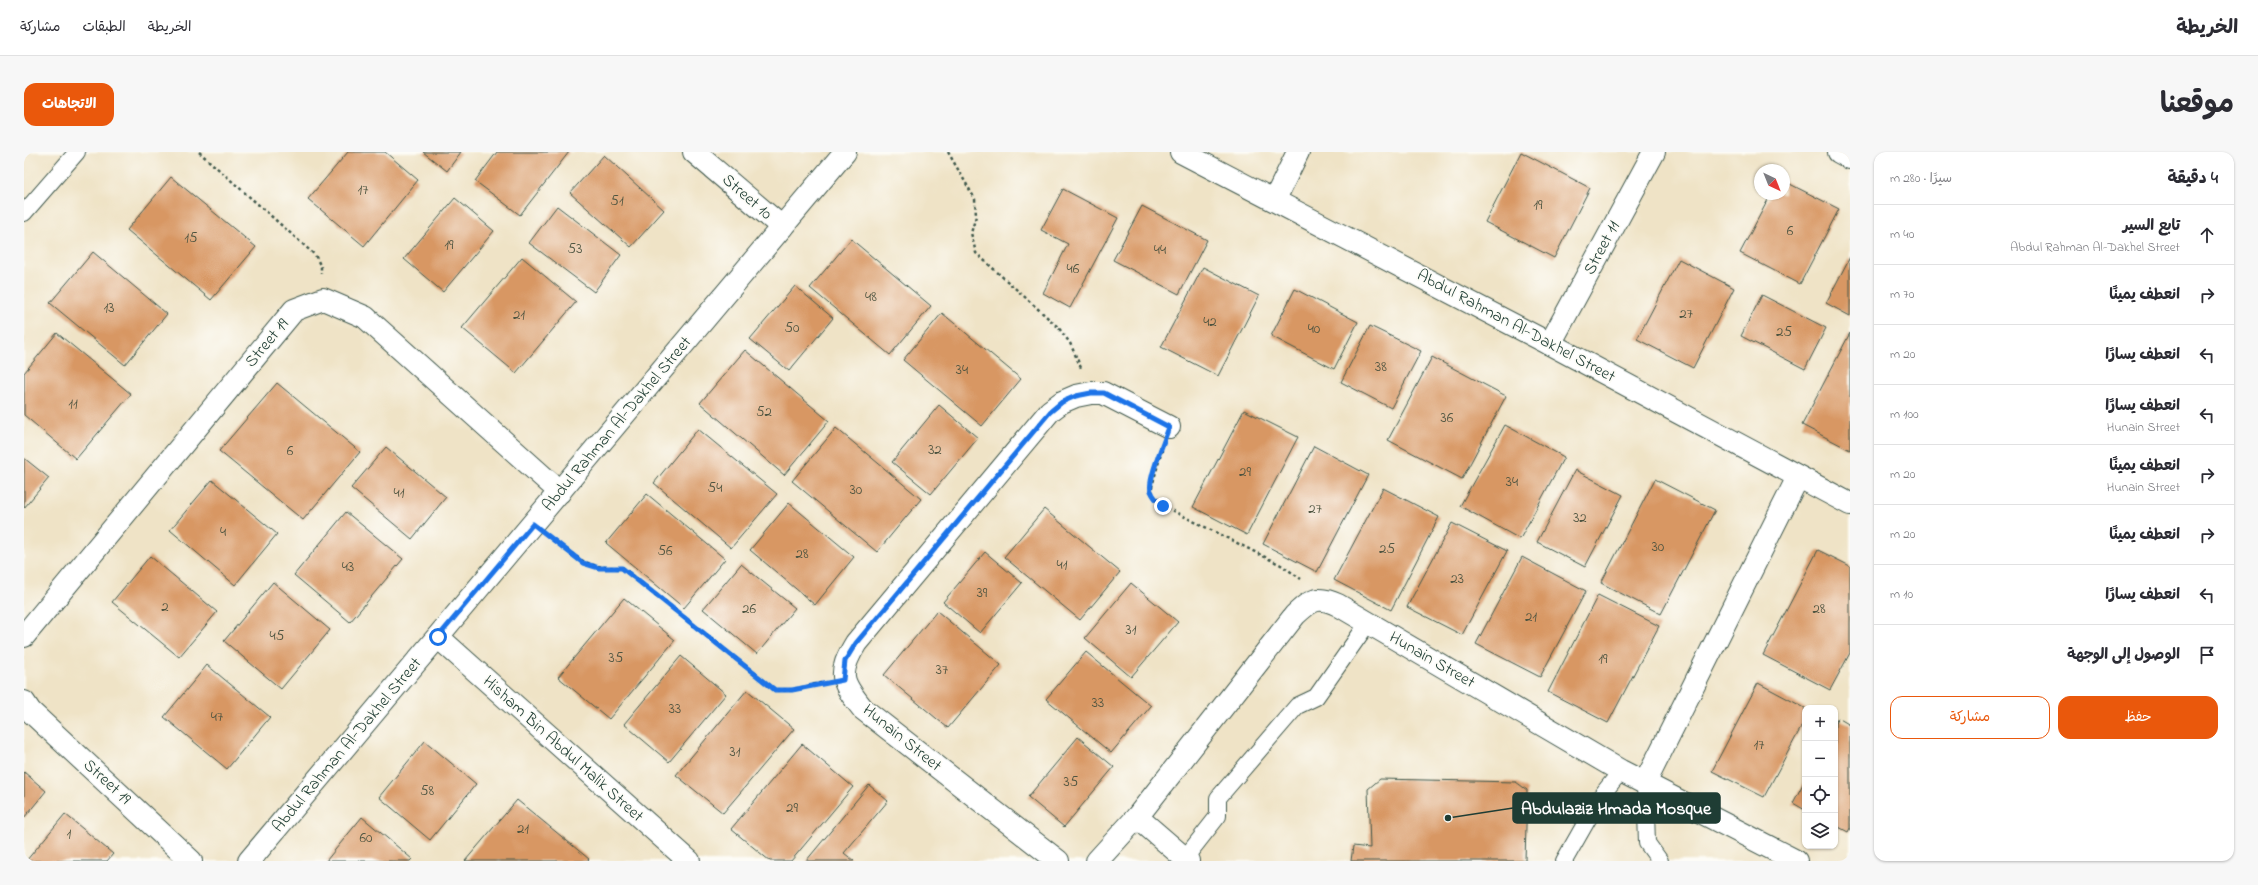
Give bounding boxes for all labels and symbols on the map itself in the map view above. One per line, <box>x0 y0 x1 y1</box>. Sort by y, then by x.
north arrow <box>1754 164 1790 200</box>
street label: Street 10 <box>716 168 778 226</box>
house number: 17 <box>358 179 368 201</box>
house number: 51 <box>610 190 624 212</box>
house number: 19 <box>1533 194 1543 216</box>
street label: Street 11 <box>1577 216 1627 279</box>
house number: 6 <box>1787 220 1794 242</box>
house number: 15 <box>184 227 198 249</box>
house number: 19 <box>444 234 454 256</box>
house number: 53 <box>568 238 582 260</box>
house number: 44 <box>1154 239 1166 261</box>
house number: 46 <box>1067 258 1080 280</box>
street label: Abdul Rahman Al-Dakhel Street <box>1412 263 1620 389</box>
house number: 48 <box>865 286 877 308</box>
house number: 13 <box>104 297 114 319</box>
house number: 27 <box>1679 303 1693 325</box>
house number: 21 <box>513 304 525 326</box>
house number: 42 <box>1203 311 1217 333</box>
street label: Street 19 <box>239 313 295 373</box>
house number: 50 <box>784 317 800 339</box>
house number: 40 <box>1308 318 1321 340</box>
house number: 25 <box>1776 321 1792 343</box>
street label: Abdul Rahman Al-Dakhel Street <box>536 331 698 517</box>
house number: 38 <box>1375 356 1387 378</box>
house number: 34 <box>956 359 968 381</box>
house number: 11 <box>68 393 78 415</box>
house number: 52 <box>756 401 773 423</box>
house number: 36 <box>1441 407 1454 429</box>
house number: 32 <box>928 439 942 461</box>
house number: 6 <box>287 440 294 462</box>
house number: 29 <box>1239 461 1251 483</box>
house number: 34 <box>1506 471 1518 493</box>
house number: 54 <box>708 477 722 499</box>
house number: 30 <box>850 479 863 501</box>
house number: 41 <box>394 482 405 504</box>
route end <box>1154 497 1172 515</box>
house number: 27 <box>1308 498 1322 520</box>
house number: 32 <box>1573 507 1587 529</box>
house number: 4 <box>220 521 226 543</box>
house number: 30 <box>1652 536 1665 558</box>
house number: 25 <box>1379 538 1395 560</box>
house number: 56 <box>657 540 673 562</box>
house number: 28 <box>795 543 809 565</box>
house number: 41 <box>1057 554 1068 576</box>
house number: 43 <box>342 556 354 578</box>
house number: 23 <box>1450 568 1464 590</box>
house number: 39 <box>977 582 988 604</box>
house number: 2 <box>161 596 169 618</box>
house number: 26 <box>742 598 756 620</box>
house number: 28 <box>1812 598 1826 620</box>
house number: 21 <box>1525 606 1537 628</box>
house number: 31 <box>1126 619 1137 641</box>
house number: 45 <box>270 625 285 647</box>
street label: Hunain Street <box>1384 625 1480 695</box>
route start <box>429 628 447 646</box>
house number: 35 <box>609 647 624 669</box>
house number: 19 <box>1598 648 1608 670</box>
street label: Abdul Rahman Al-Dakhel Street <box>266 652 428 838</box>
house number: 37 <box>936 659 948 681</box>
street label: Hisham Bin Abdul Malik Street <box>477 670 649 828</box>
house number: 33 <box>1092 692 1104 714</box>
house number: 33 <box>669 698 681 720</box>
street label: Hunain Street <box>857 698 947 778</box>
house number: 47 <box>211 706 223 728</box>
house number: 17 <box>1754 734 1764 756</box>
house number: 31 <box>730 741 741 763</box>
street label: Street 19 <box>77 753 137 811</box>
house number: 35 <box>1064 771 1079 793</box>
house number: 58 <box>420 780 434 802</box>
callout: Abdulaziz Hmada Mosque <box>1513 793 1720 823</box>
house number: 29 <box>786 797 798 819</box>
text: Abdulaziz Hmada Mosque <box>1521 797 1712 823</box>
house number: 21 <box>517 818 529 840</box>
house number: 1 <box>67 823 72 845</box>
house number: 60 <box>359 827 373 849</box>

